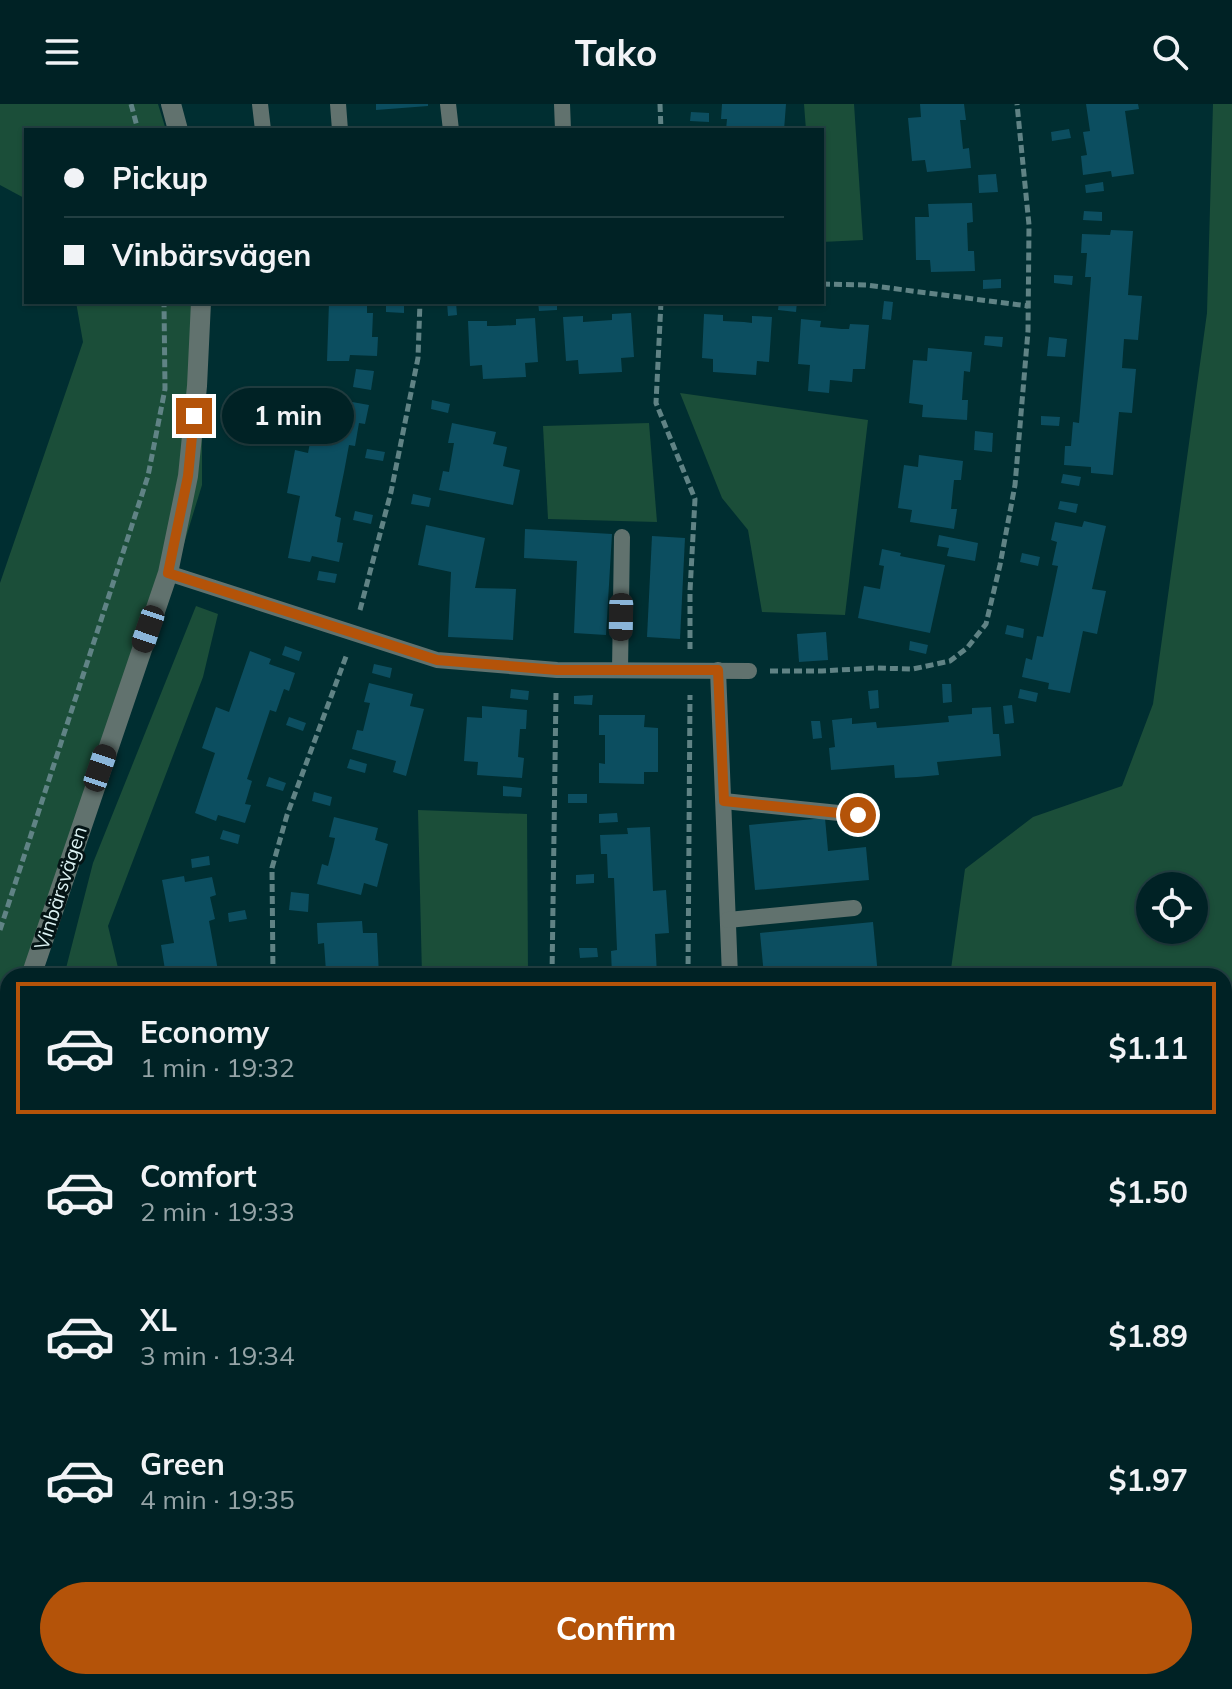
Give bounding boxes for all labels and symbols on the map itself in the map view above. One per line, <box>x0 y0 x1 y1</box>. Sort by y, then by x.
callout: 1 min <box>222 388 354 444</box>
route end <box>176 398 212 434</box>
car <box>609 593 633 641</box>
car <box>129 602 167 656</box>
car <box>81 741 119 795</box>
route start <box>840 797 876 833</box>
street label: Vinbärsvägen <box>28 823 92 953</box>

